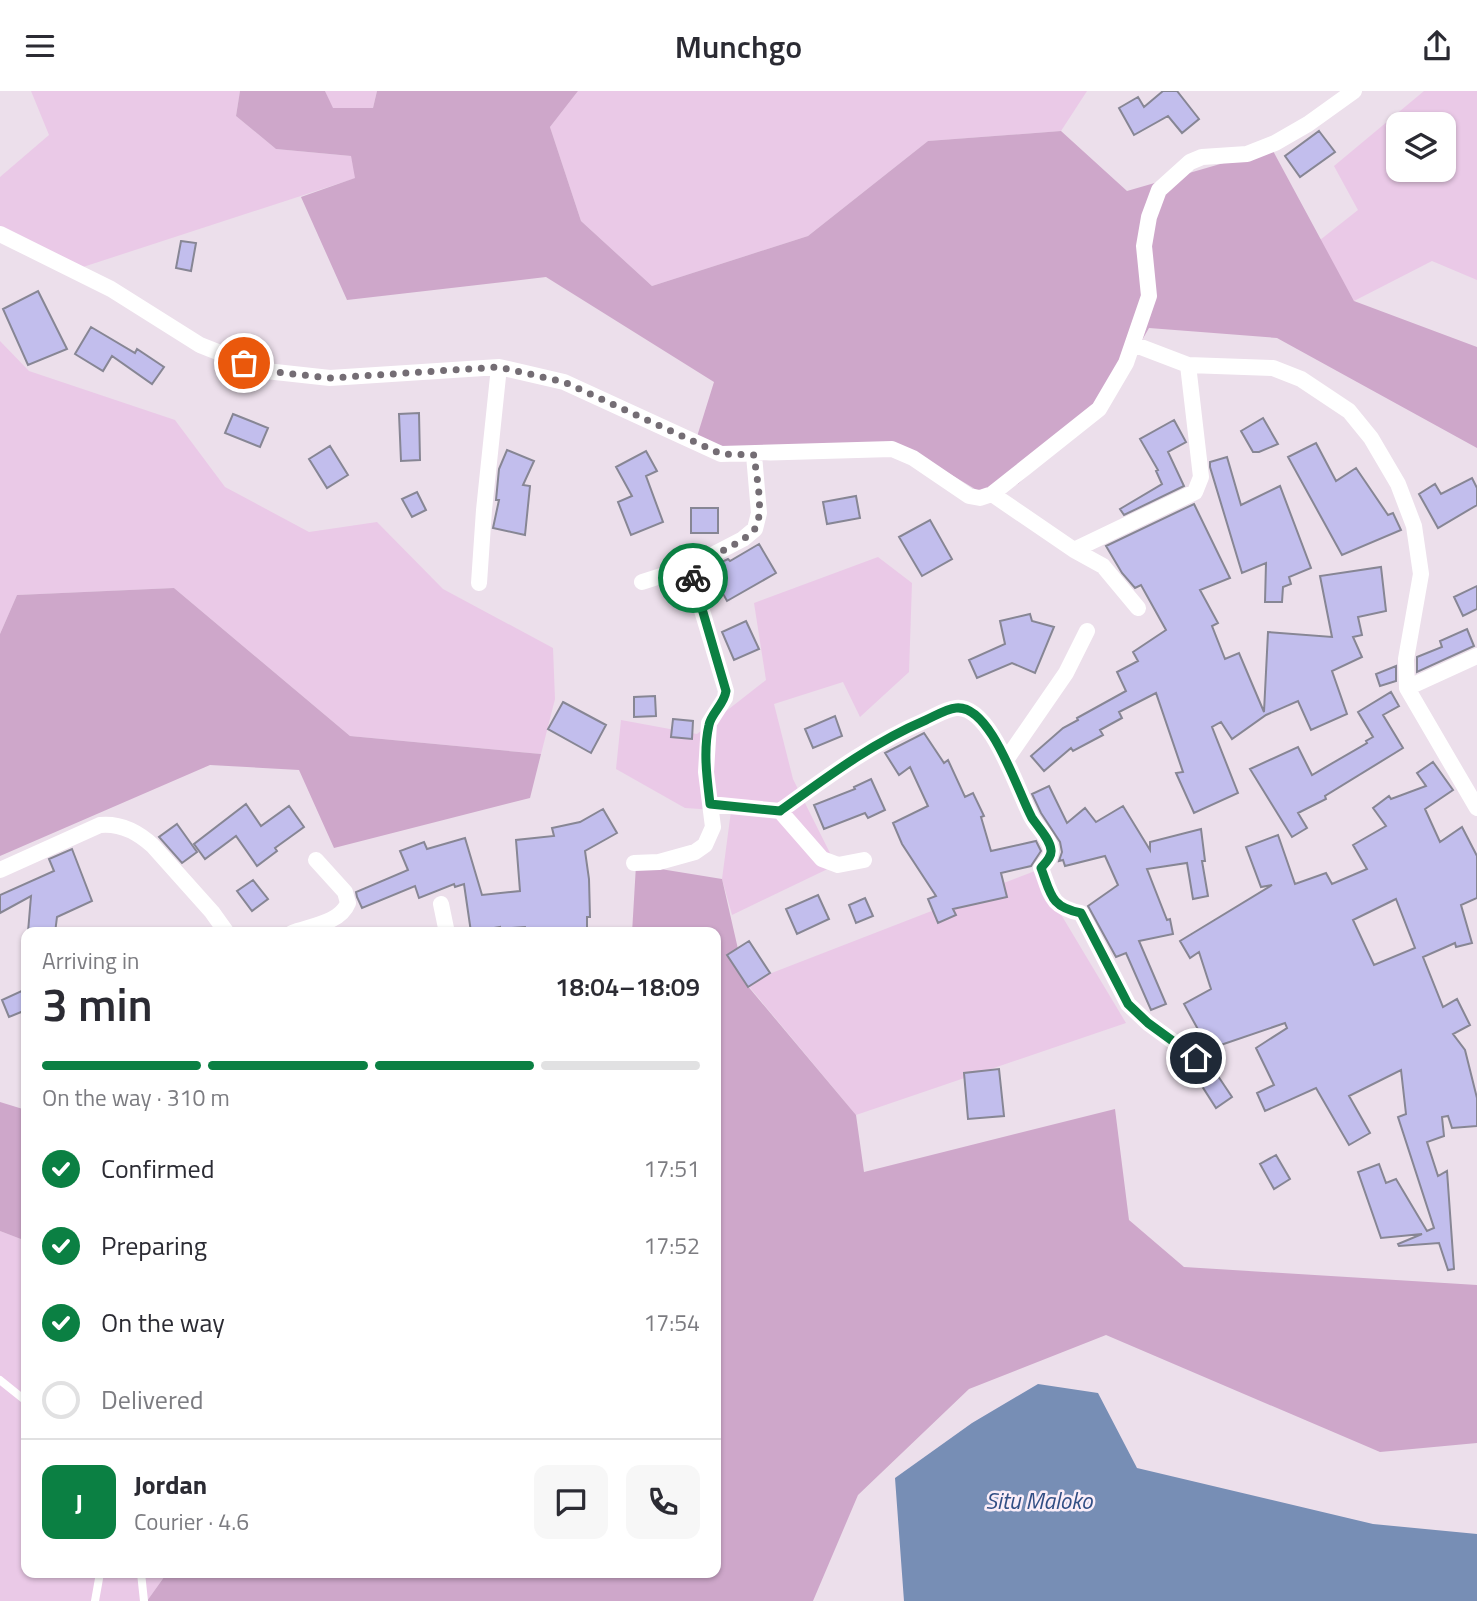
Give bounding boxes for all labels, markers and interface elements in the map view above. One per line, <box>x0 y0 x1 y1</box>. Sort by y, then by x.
text: Munchgo <box>675 22 802 70</box>
icon: menu <box>21 27 59 65</box>
icon: share <box>1418 27 1456 65</box>
map controls <box>1386 112 1456 182</box>
button: layers <box>1386 112 1456 182</box>
pin <box>214 333 274 393</box>
icon: bag <box>225 344 263 382</box>
courier <box>658 543 728 613</box>
icon: bike <box>674 559 712 597</box>
text: Arriving in <box>42 943 139 978</box>
text: 18:04–18:09 <box>555 967 700 1006</box>
text: 3 min <box>42 969 153 1039</box>
pin <box>1166 1028 1226 1088</box>
icon: home <box>1177 1039 1215 1077</box>
text: On the way · 310 m <box>42 1080 230 1115</box>
text: Confirmed <box>101 1149 215 1188</box>
icon: check <box>42 1150 80 1188</box>
text: 17:51 <box>643 1151 700 1186</box>
text: Preparing <box>101 1226 207 1265</box>
icon: check <box>42 1227 80 1265</box>
text: 17:52 <box>643 1228 700 1263</box>
text: On the way <box>101 1303 225 1342</box>
icon: check <box>42 1304 80 1342</box>
text: 17:54 <box>643 1305 700 1340</box>
text: Delivered <box>101 1380 204 1419</box>
text: Jordan <box>134 1465 207 1504</box>
button: chat <box>534 1465 608 1539</box>
button: phone <box>626 1465 700 1539</box>
text: J <box>75 1483 83 1522</box>
water label: Situ Maloko <box>986 1483 1093 1518</box>
text: Courier · 4.6 <box>134 1504 249 1539</box>

